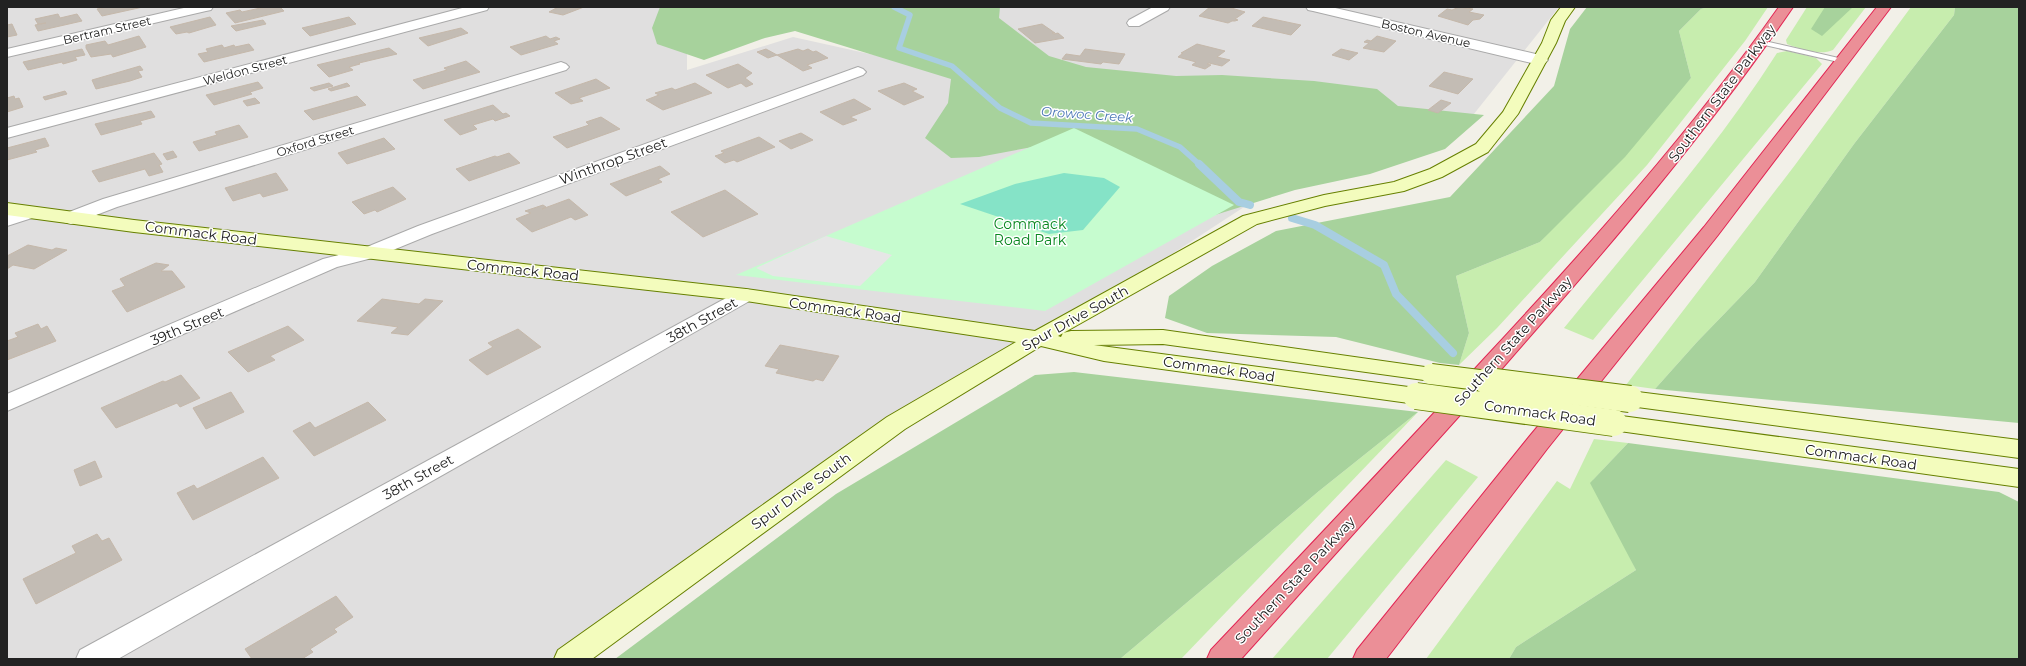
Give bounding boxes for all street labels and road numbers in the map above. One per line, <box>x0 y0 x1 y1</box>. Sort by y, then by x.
street label: Bertram Street <box>62 13 153 47</box>
street label: Boston Avenue <box>1380 15 1472 51</box>
street label: Southern State Parkway <box>1664 20 1780 166</box>
street label: Weldon Street <box>201 52 289 88</box>
street label: Oxford Street <box>275 122 356 160</box>
street label: Winthrop Street <box>557 133 670 189</box>
street label: Commack Road <box>144 217 258 249</box>
street label: Commack Road <box>466 255 580 285</box>
street label: Southern State Parkway <box>1450 272 1576 409</box>
street label: Spur Drive South <box>1019 281 1131 355</box>
street label: 38th Street <box>664 293 741 347</box>
street label: Commack Road <box>788 293 902 327</box>
street label: 39th Street <box>148 302 227 349</box>
street label: Commack Road <box>1162 352 1276 386</box>
street label: Commack Road <box>1483 396 1597 430</box>
street label: Commack Road <box>1804 440 1918 474</box>
street label: Spur Drive South <box>748 449 854 533</box>
street label: 38th Street <box>380 450 457 504</box>
street label: Southern State Parkway <box>1231 512 1359 648</box>

